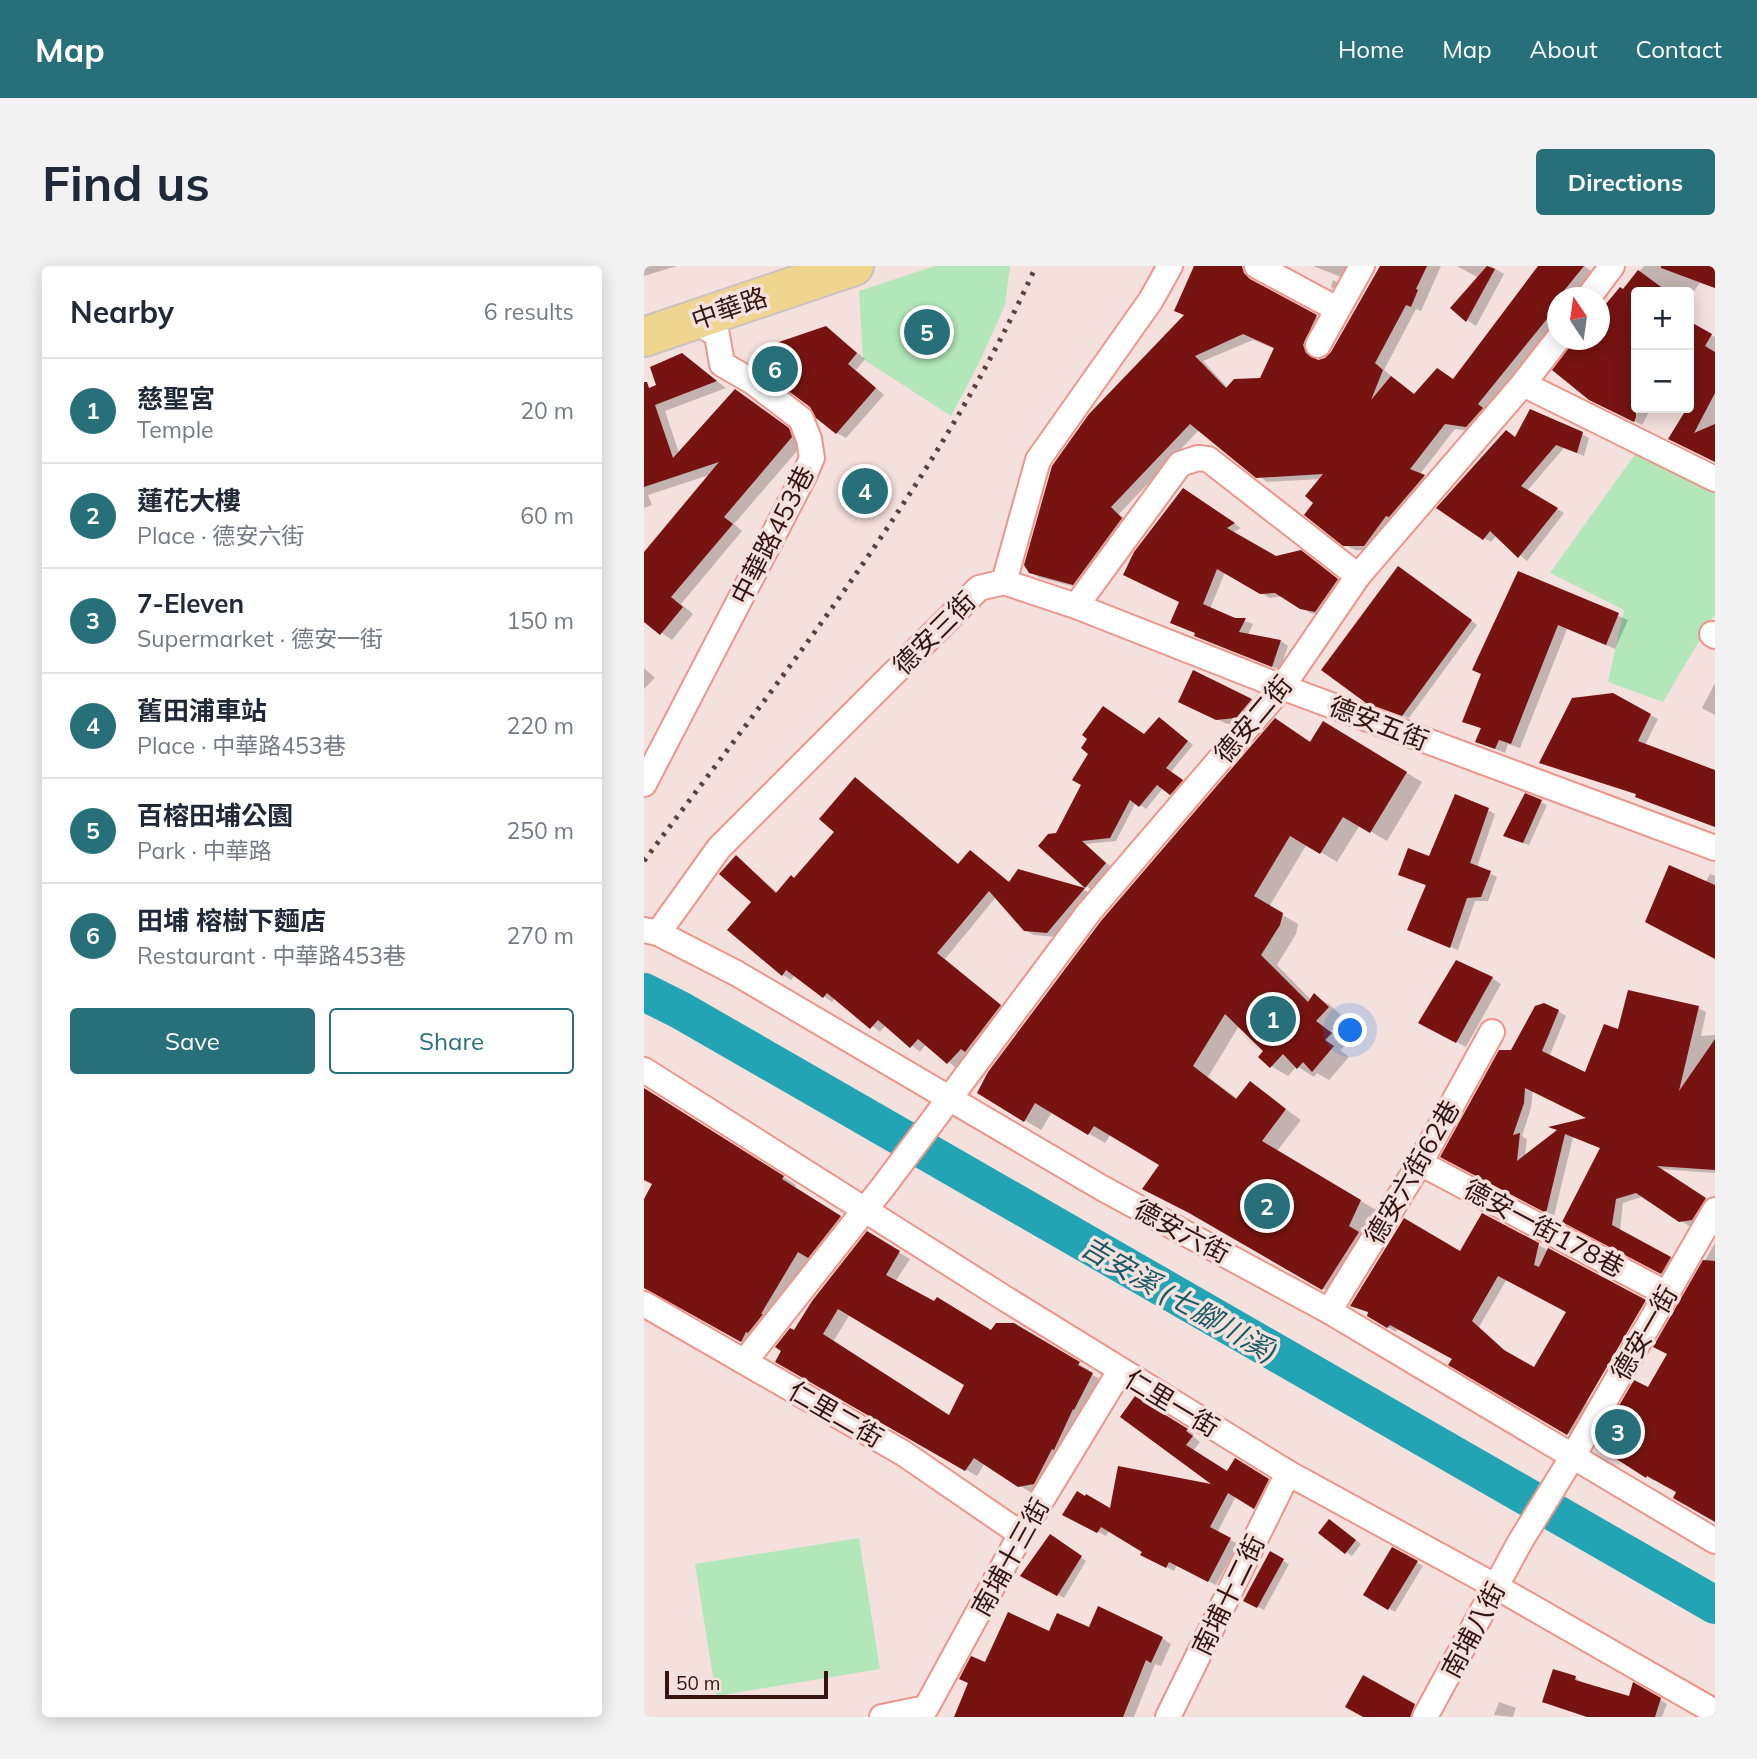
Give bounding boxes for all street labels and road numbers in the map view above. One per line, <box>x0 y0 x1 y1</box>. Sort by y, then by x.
street label: 中華路 <box>687 280 771 336</box>
street label: 中華路453巷 <box>723 460 821 610</box>
street label: 德安三街 <box>886 585 982 681</box>
street label: 德安二街 <box>1207 669 1299 769</box>
street label: 德安五街 <box>1325 689 1433 757</box>
street label: 德安六街62巷 <box>1357 1094 1467 1250</box>
street label: 德安一街178巷 <box>1458 1172 1630 1284</box>
street label: 德安六街 <box>1128 1192 1236 1270</box>
street label: 德安一街 <box>1604 1280 1684 1386</box>
street label: 仁里一街 <box>1119 1362 1225 1444</box>
street label: 仁里二街 <box>783 1374 889 1454</box>
street label: 南埔十三街 <box>964 1492 1056 1622</box>
street label: 南埔十二街 <box>1185 1529 1271 1661</box>
street label: 南埔八街 <box>1434 1576 1512 1684</box>

